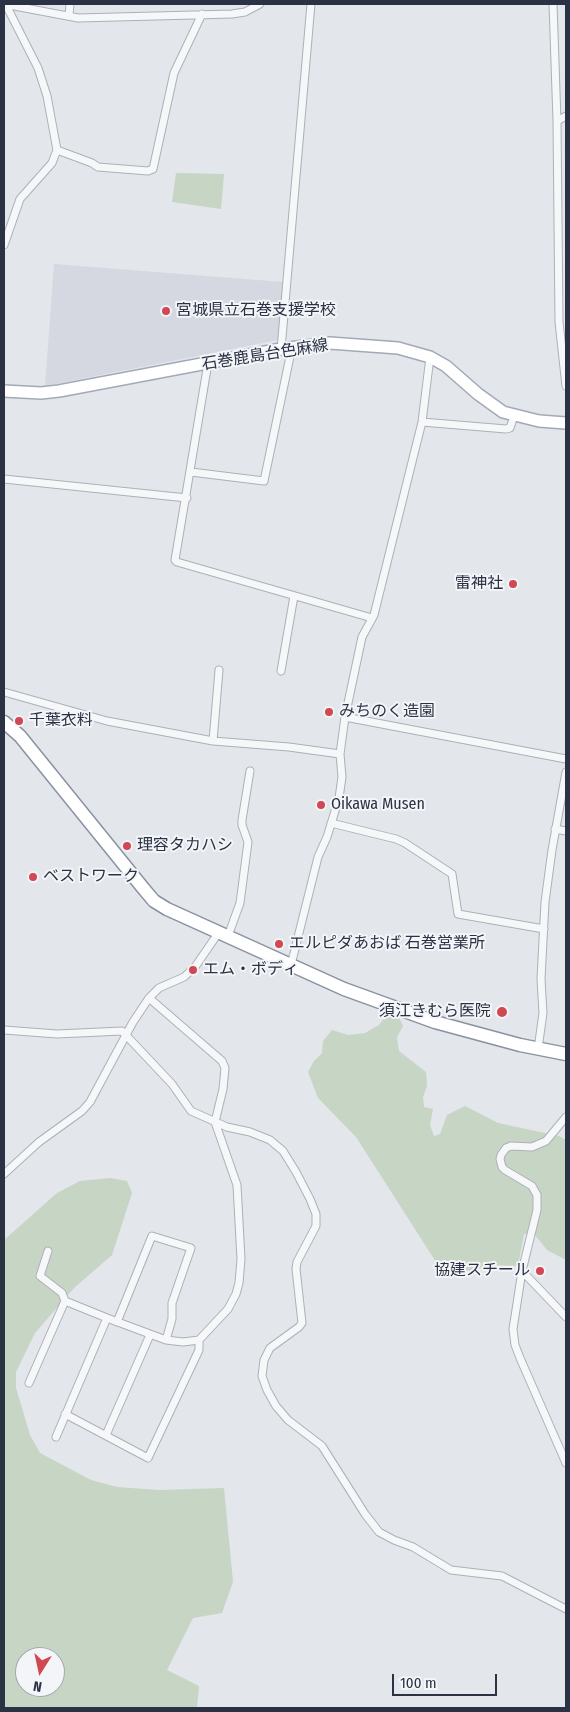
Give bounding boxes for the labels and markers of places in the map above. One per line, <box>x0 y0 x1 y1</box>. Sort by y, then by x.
place label: 宮城県立石巻支援学校 <box>176 301 336 321</box>
marker: 宮城県立石巻支援学校 <box>160 305 172 317</box>
place label: 雷神社 <box>455 574 503 594</box>
marker: 雷神社 <box>507 578 519 590</box>
place label: みちのく造園 <box>339 702 435 722</box>
marker: みちのく造園 <box>323 706 335 718</box>
place label: 千葉衣料 <box>29 711 93 731</box>
marker: 千葉衣料 <box>13 715 25 727</box>
place label: Oikawa Musen <box>331 795 425 815</box>
marker: Oikawa Musen <box>315 799 327 811</box>
place label: 理容タカハシ <box>137 836 233 856</box>
marker: 理容タカハシ <box>121 840 133 852</box>
place label: ベストワーク <box>43 867 139 887</box>
marker: ベストワーク <box>27 871 39 883</box>
place label: エルピダあおば 石巻営業所 <box>289 934 485 954</box>
marker: エルピダあおば 石巻営業所 <box>273 938 285 950</box>
place label: エム・ボディ <box>203 960 299 980</box>
marker: エム・ボディ <box>187 964 199 976</box>
place label: 須江きむら医院 <box>379 1002 491 1022</box>
marker: 須江きむら医院 <box>495 1005 509 1019</box>
place label: 協建スチール <box>434 1261 530 1281</box>
marker: 協建スチール <box>534 1265 546 1277</box>

